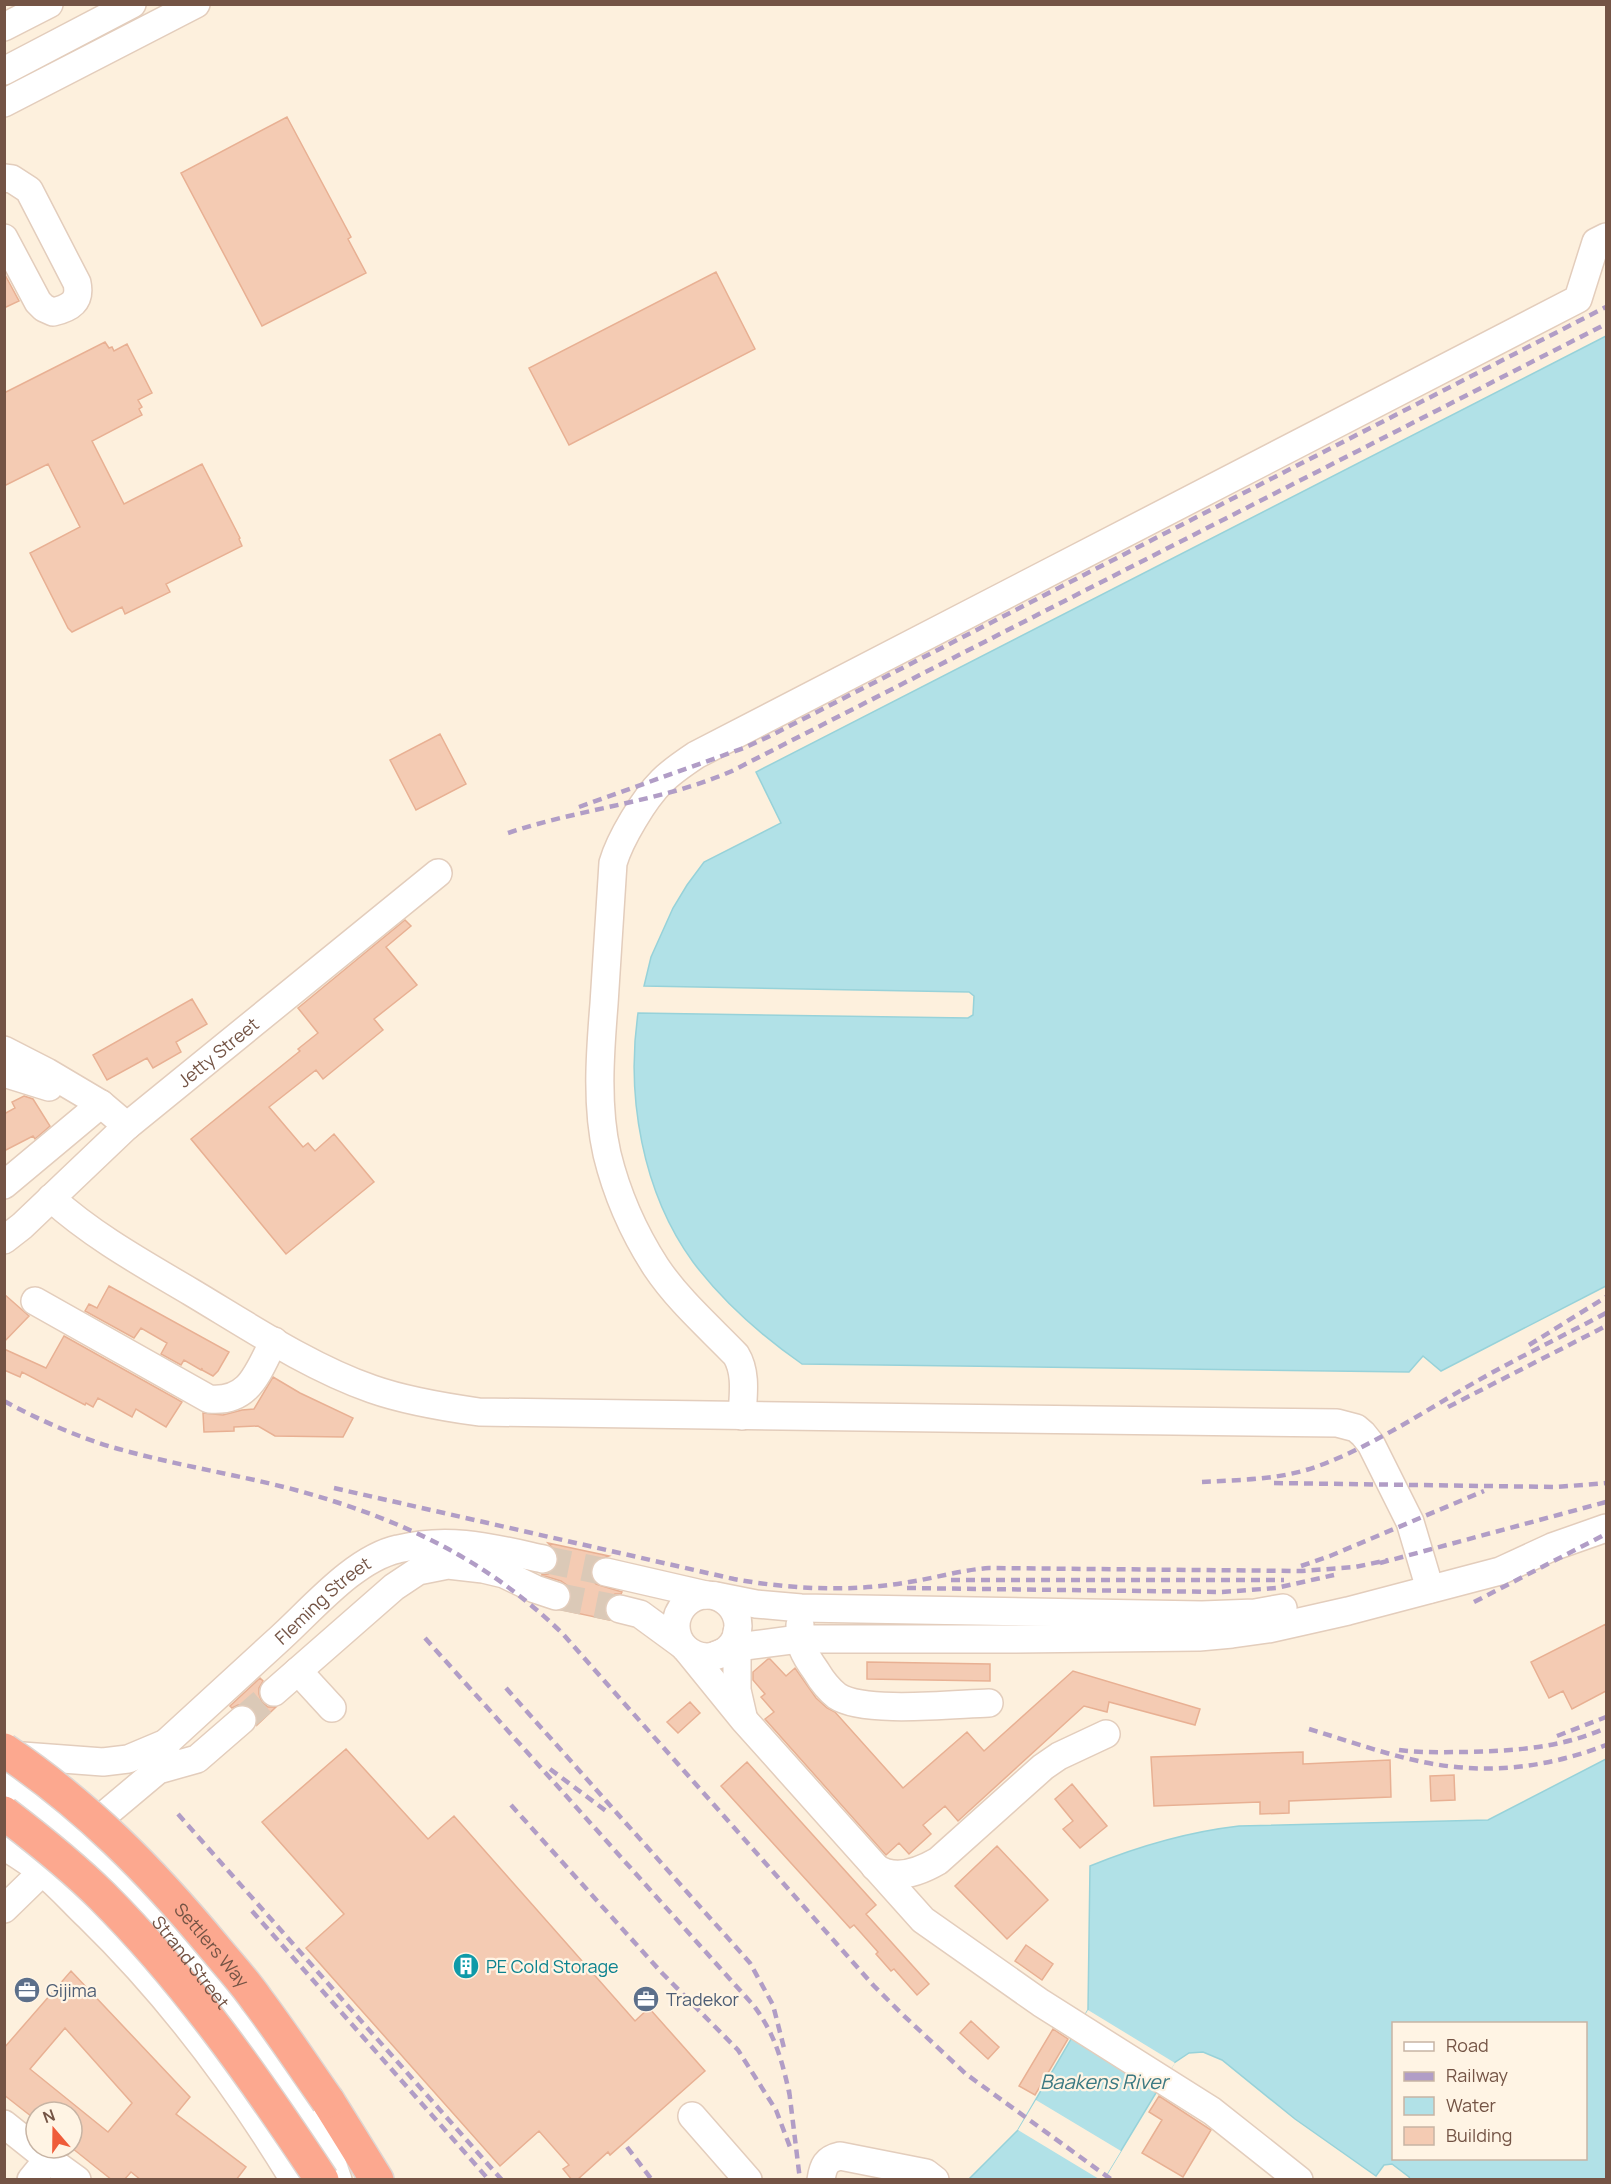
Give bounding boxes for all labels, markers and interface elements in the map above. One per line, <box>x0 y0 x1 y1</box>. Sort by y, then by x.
street label: Jetty Street <box>172 1012 264 1092</box>
street label: Fleming Street <box>270 1551 375 1649</box>
street label: Settlers Way <box>169 1897 255 1992</box>
street label: Strand Street <box>147 1911 235 2014</box>
building icon: PE Cold Storage <box>451 1951 481 1981</box>
place label: PE Cold Storage <box>486 1954 619 1978</box>
office icon: Gijima <box>12 1975 42 2005</box>
place label: Gijima <box>46 1978 97 2002</box>
office icon: Tradekor <box>631 1984 661 2014</box>
place label: Tradekor <box>666 1987 740 2011</box>
legend <box>1392 2022 1587 2160</box>
text: Road <box>1446 2033 1489 2057</box>
text: Railway <box>1446 2063 1508 2087</box>
water label: Baakens River <box>1040 2068 1171 2095</box>
text: Water <box>1446 2093 1496 2117</box>
north arrow <box>24 2100 84 2160</box>
text: N <box>40 2104 58 2128</box>
text: Building <box>1446 2123 1512 2147</box>

